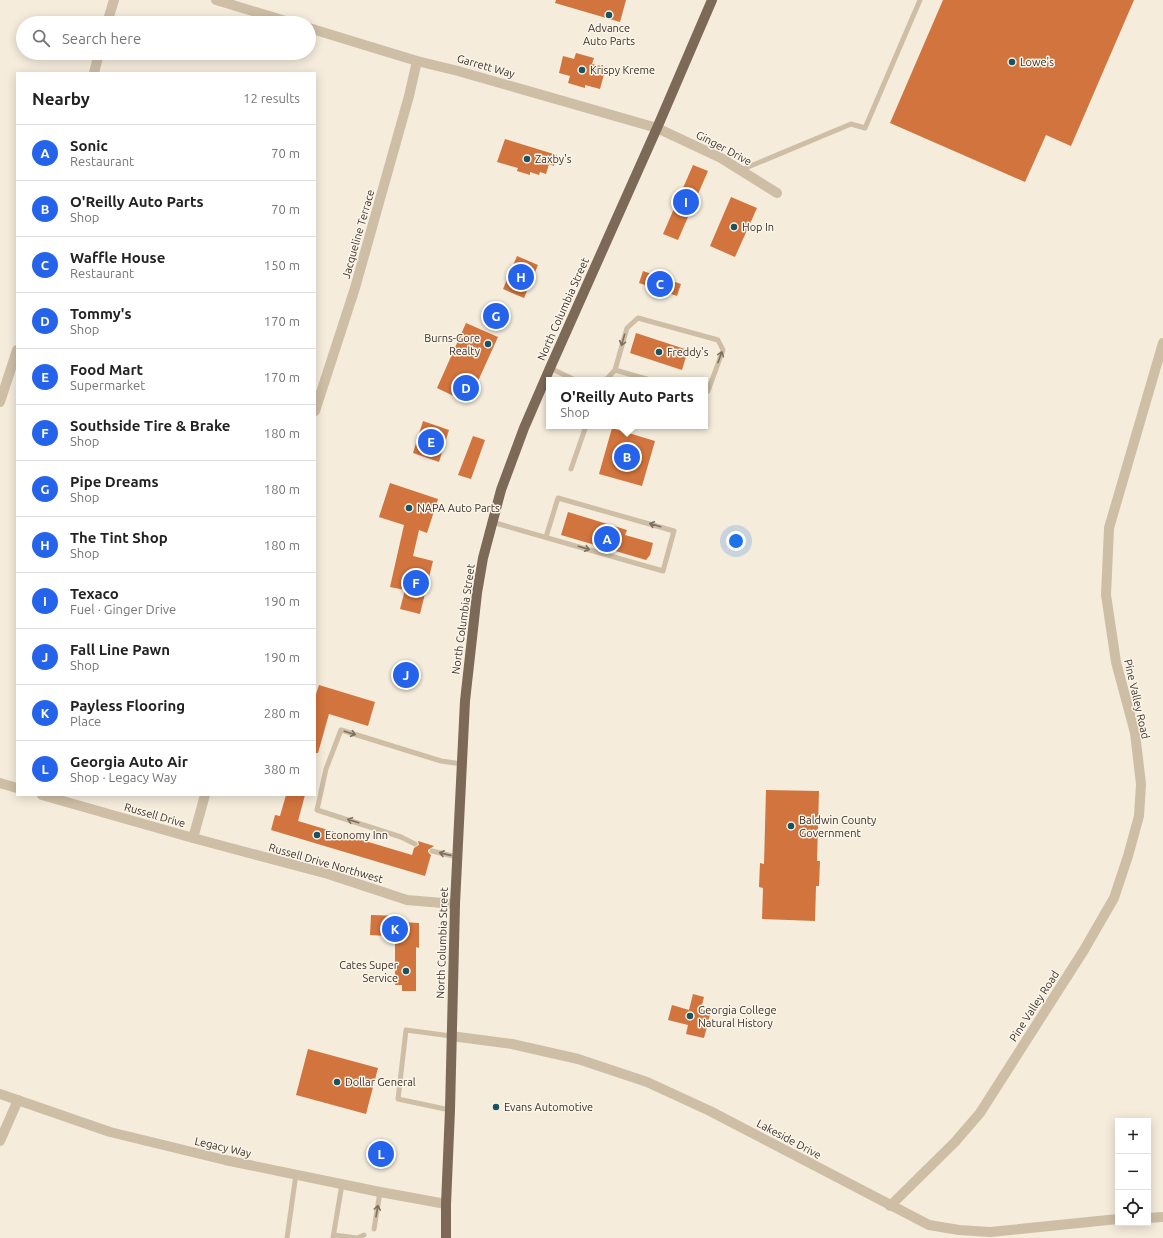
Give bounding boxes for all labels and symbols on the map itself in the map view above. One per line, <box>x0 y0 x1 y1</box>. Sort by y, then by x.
marker: Advance Auto Parts <box>604 10 614 20</box>
place label: Advance Auto Parts <box>583 22 635 47</box>
street label: Garrett Way <box>456 52 517 80</box>
place label: Lowe's <box>1020 56 1054 68</box>
marker: Lowe's <box>1007 57 1017 67</box>
place label: Krispy Kreme <box>590 64 655 76</box>
marker: Krispy Kreme <box>577 65 587 75</box>
street label: Ginger Drive <box>694 128 754 168</box>
place label: Zaxby's <box>535 153 572 165</box>
marker: Zaxby's <box>522 154 532 164</box>
pin: I <box>673 187 699 217</box>
street label: Jacqueline Terrace <box>340 188 376 280</box>
place label: Hop In <box>742 221 774 233</box>
marker: Hop In <box>729 222 739 232</box>
street label: North Columbia Street <box>535 255 591 362</box>
pin: H <box>508 262 534 292</box>
pin: C <box>647 269 673 299</box>
pin: G <box>483 301 509 331</box>
place label: Burns-Gore Realty <box>424 332 481 357</box>
one-way arrow <box>619 333 626 346</box>
marker: Burns-Gore Realty <box>483 339 493 349</box>
place label: Freddy's <box>667 346 709 358</box>
marker: Freddy's <box>654 347 664 357</box>
one-way arrow <box>717 352 725 364</box>
pin: D <box>453 373 479 403</box>
pin: E <box>418 427 444 457</box>
pin: B <box>614 442 640 472</box>
place label: NAPA Auto Parts <box>417 502 500 514</box>
marker: NAPA Auto Parts <box>404 503 414 513</box>
one-way arrow <box>649 521 662 528</box>
pin: A <box>594 524 620 554</box>
your location <box>726 531 746 551</box>
one-way arrow <box>577 545 590 552</box>
street label: North Columbia Street <box>449 562 477 675</box>
pin: F <box>403 568 429 598</box>
street label: Pine Valley Road <box>1122 658 1152 740</box>
pin: J <box>393 660 419 690</box>
one-way arrow <box>343 730 356 737</box>
street label: Russell Drive <box>123 801 187 829</box>
place label: Baldwin County Government <box>799 814 877 839</box>
one-way arrow <box>346 817 359 824</box>
marker: Baldwin County Government <box>786 821 796 831</box>
place label: Economy Inn <box>325 829 388 841</box>
marker: Economy Inn <box>312 830 322 840</box>
street label: Russell Drive Northwest <box>267 841 385 885</box>
one-way arrow <box>438 850 451 858</box>
street label: North Columbia Street <box>434 886 450 999</box>
pin: K <box>382 914 408 944</box>
place label: Cates Super Service <box>339 959 399 984</box>
marker: Cates Super Service <box>401 966 411 976</box>
street label: Pine Valley Road <box>1007 969 1061 1043</box>
place label: Georgia College Natural History <box>698 1004 777 1029</box>
marker: Georgia College Natural History <box>685 1011 695 1021</box>
place label: Dollar General <box>345 1076 416 1088</box>
marker: Dollar General <box>332 1077 342 1087</box>
place label: Evans Automotive <box>504 1101 593 1113</box>
marker: Evans Automotive <box>491 1102 501 1112</box>
street label: Lakeside Drive <box>755 1117 823 1161</box>
street label: Legacy Way <box>194 1135 253 1159</box>
pin: L <box>368 1139 394 1169</box>
one-way arrow <box>373 1204 381 1217</box>

